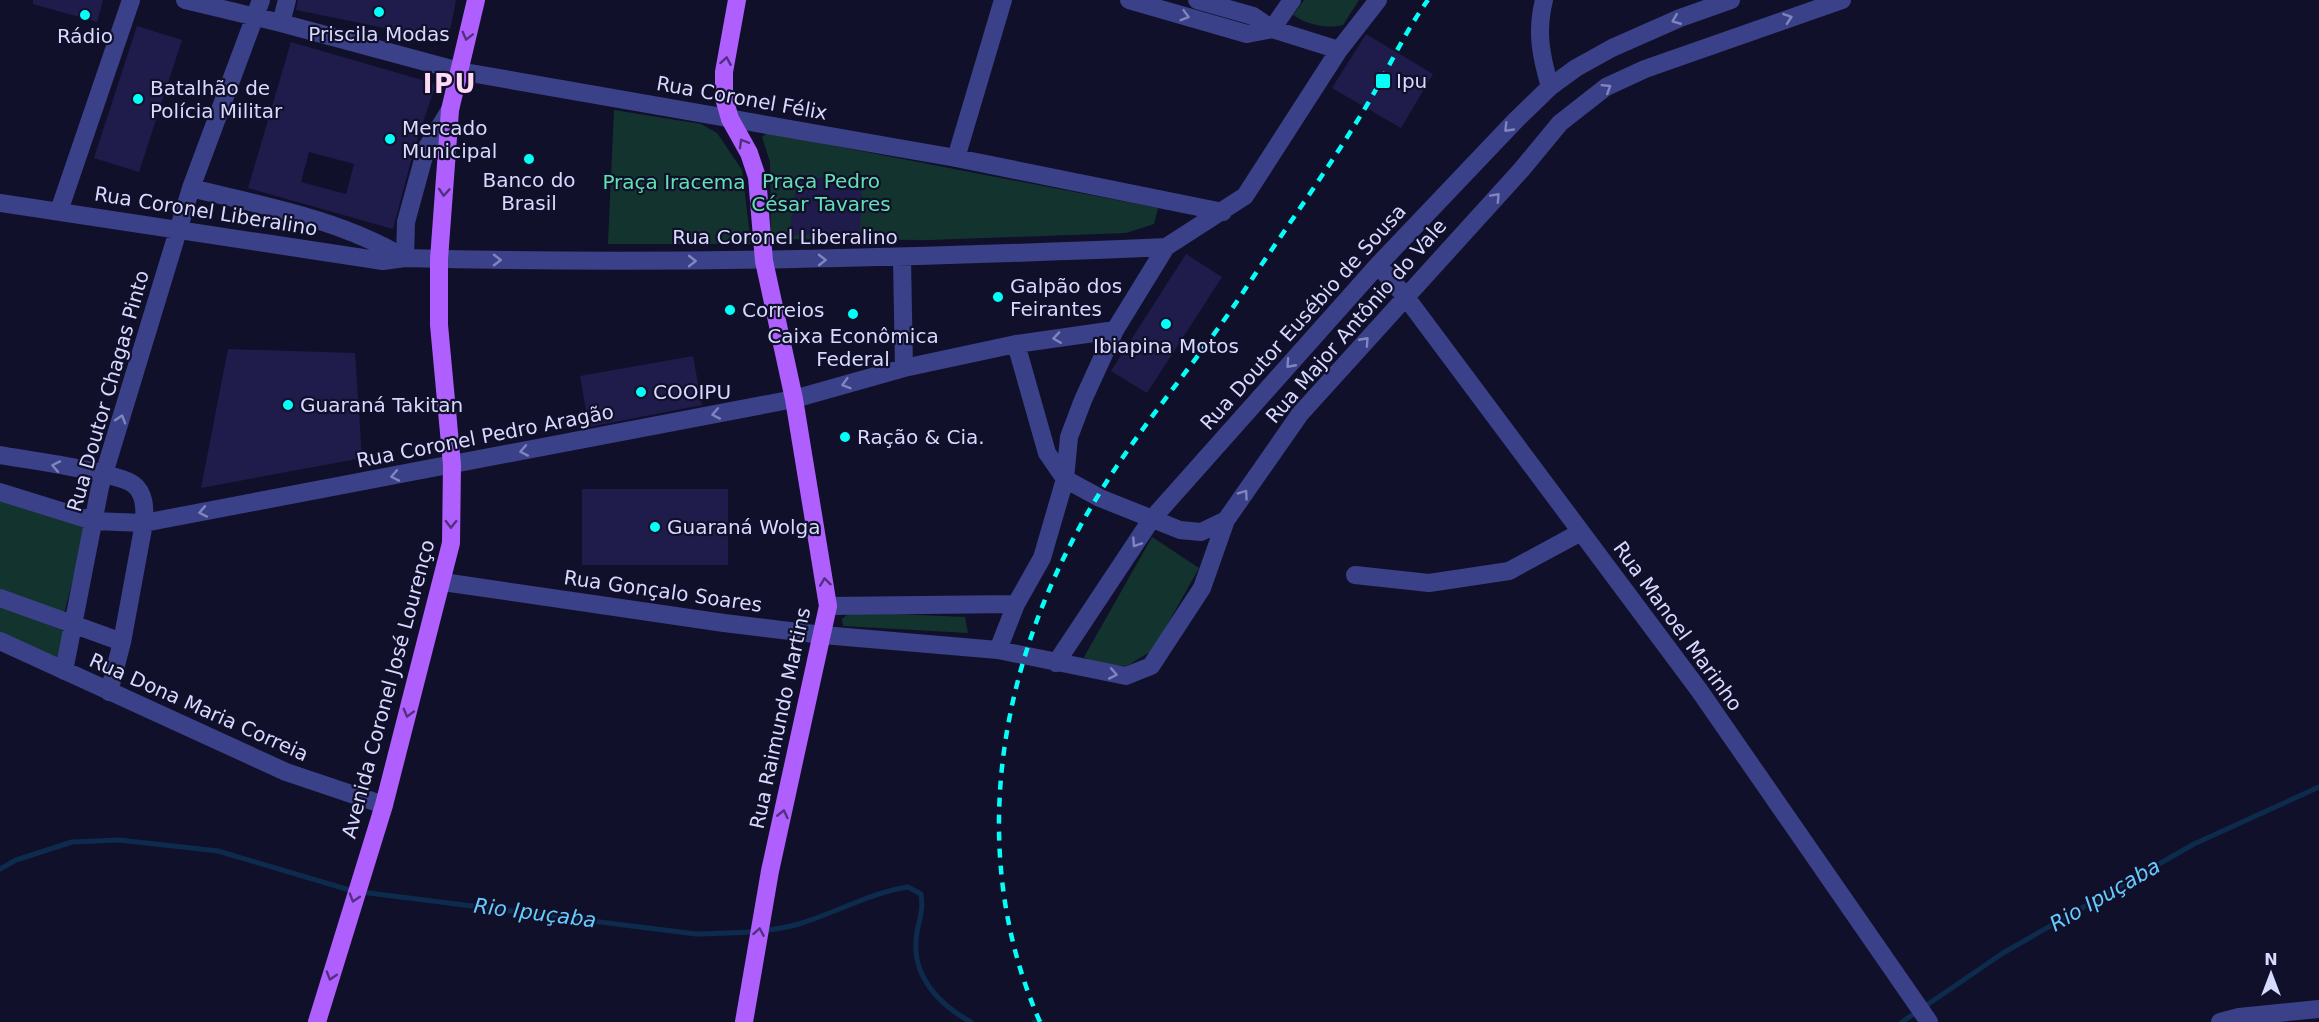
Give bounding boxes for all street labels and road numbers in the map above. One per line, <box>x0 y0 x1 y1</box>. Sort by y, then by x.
street label: Rua Coronel Félix <box>655 71 829 125</box>
street label: Rua Coronel Liberalino <box>93 182 319 240</box>
street label: Rua Doutor Eusébio de Sousa <box>1195 199 1411 435</box>
street label: Rua Major Antônio do Vale <box>1261 214 1451 428</box>
street label: Rua Coronel Liberalino <box>672 225 898 249</box>
street label: Rua Doutor Chagas Pinto <box>62 268 154 514</box>
street label: Rua Coronel Pedro Aragão <box>354 399 616 473</box>
street label: Avenida Coronel José Lourenço <box>337 537 439 841</box>
street label: Rua Manoel Marinho <box>1608 537 1748 715</box>
street label: Rua Gonçalo Soares <box>562 565 764 617</box>
street label: Rua Raimundo Martins <box>745 605 815 831</box>
street label: Rua Dona Maria Correia <box>86 648 312 766</box>

